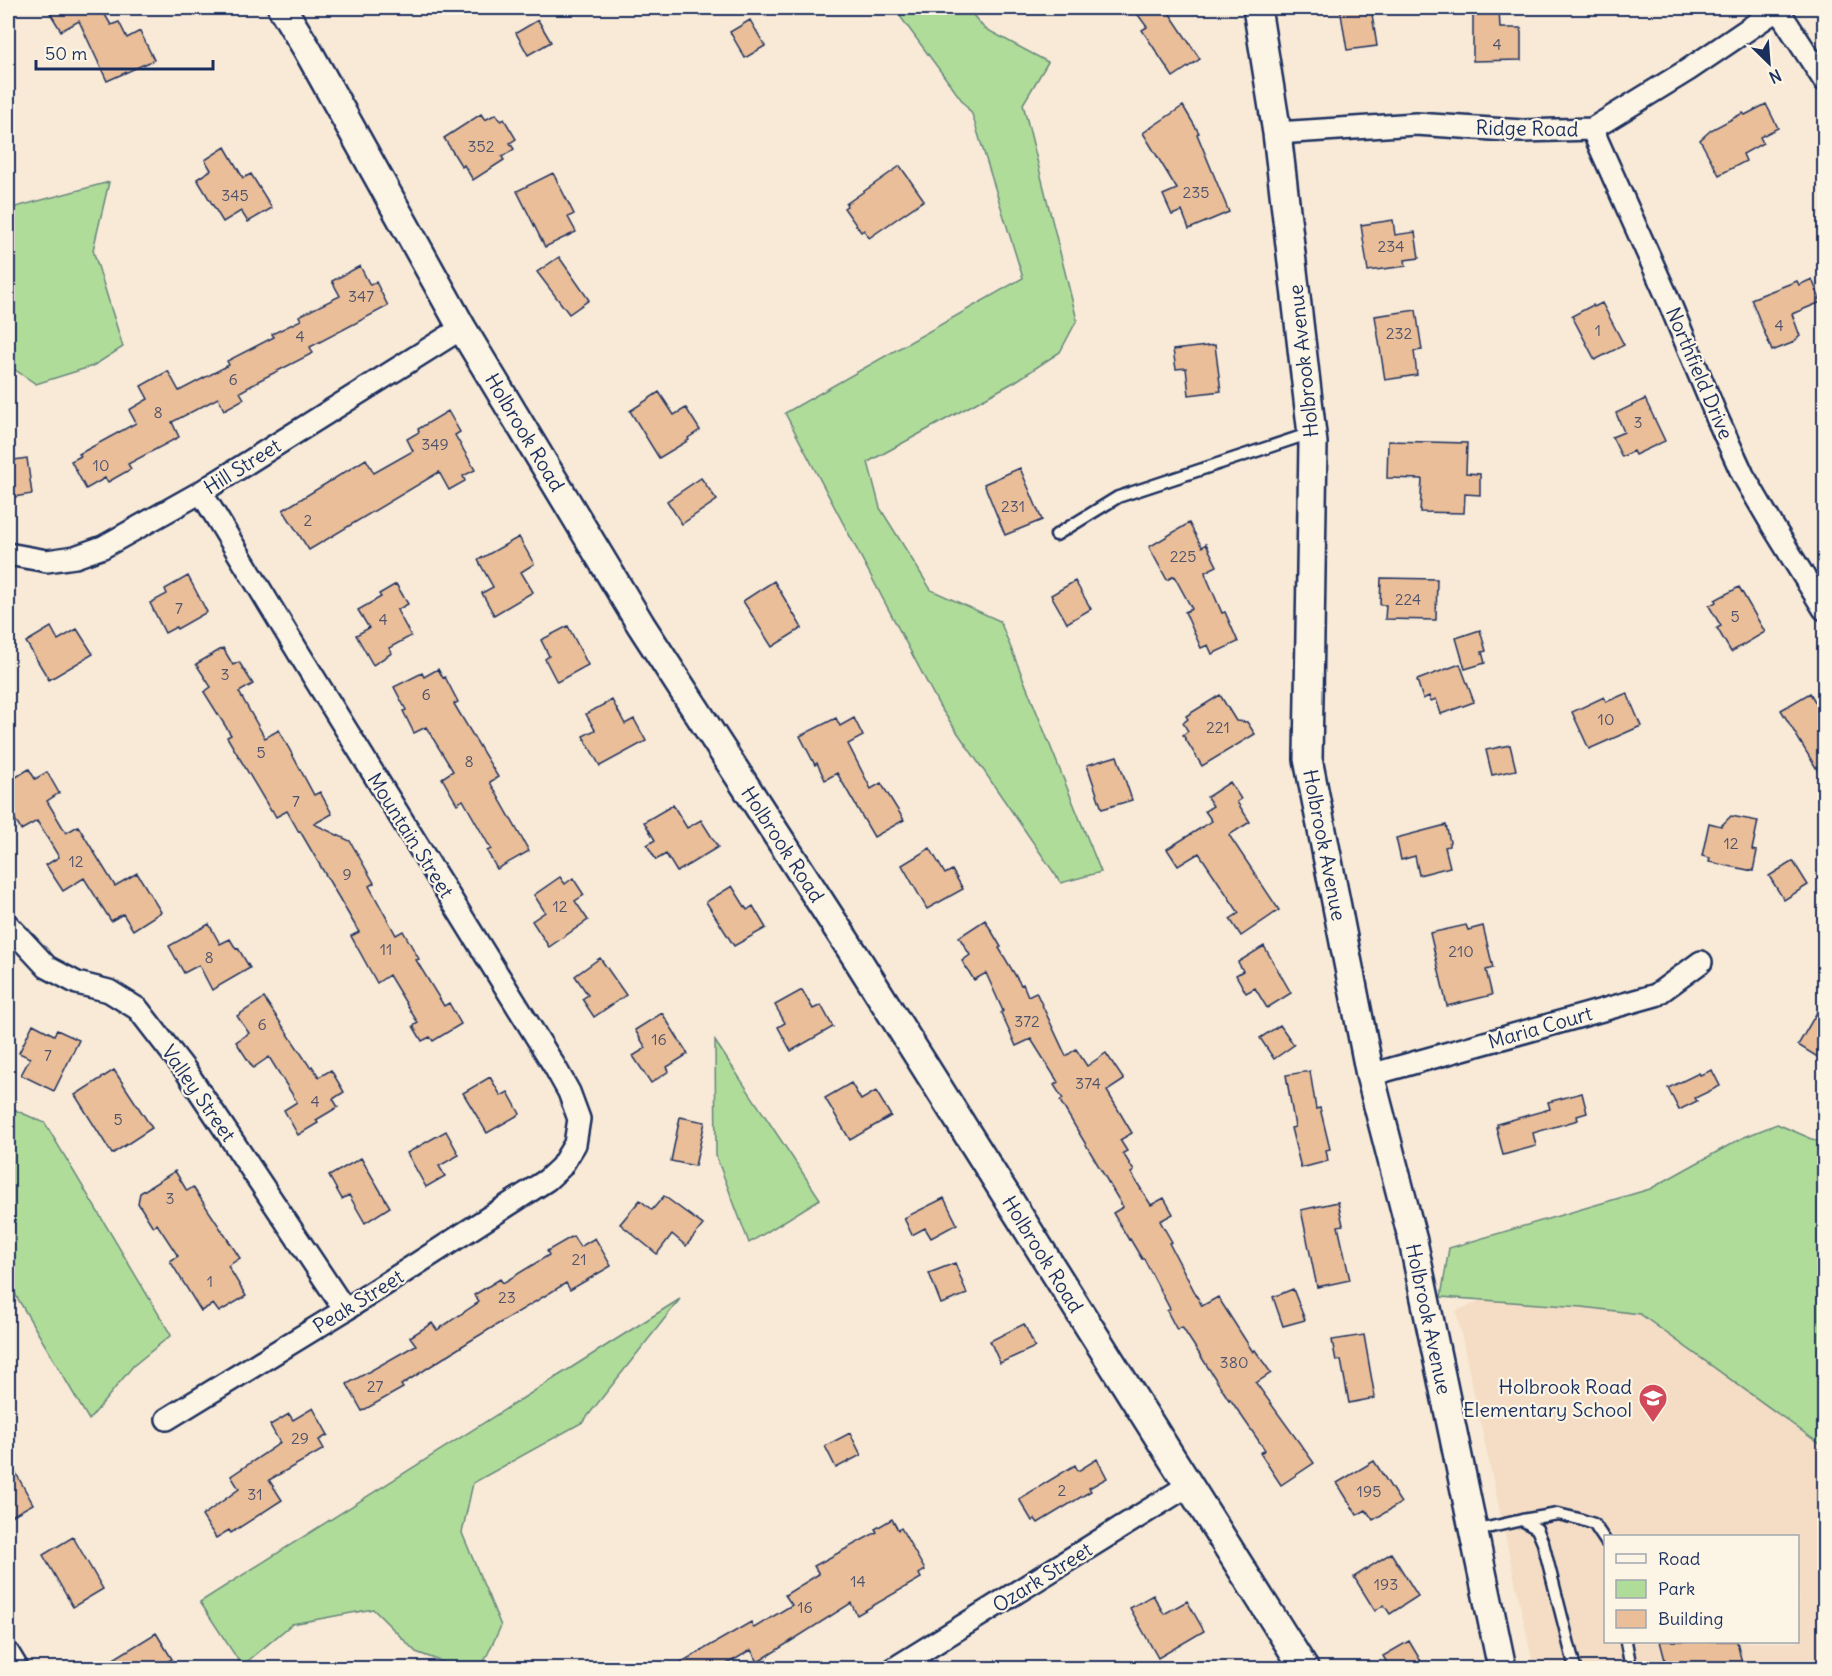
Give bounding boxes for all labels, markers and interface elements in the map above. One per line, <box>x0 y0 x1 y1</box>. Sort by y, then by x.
scale bar <box>36 33 213 71</box>
north arrow <box>1739 33 1799 93</box>
house number: 4 <box>1492 34 1502 54</box>
text: 50 m <box>45 42 87 65</box>
text: N <box>1766 65 1785 88</box>
street label: Ridge Road <box>1476 115 1579 141</box>
house number: 352 <box>467 136 495 156</box>
house number: 235 <box>1182 182 1210 202</box>
house number: 345 <box>221 185 249 205</box>
house number: 234 <box>1377 236 1405 256</box>
street label: Holbrook Avenue <box>1283 283 1323 439</box>
house number: 347 <box>348 286 374 306</box>
street label: Northfield Drive <box>1661 303 1739 443</box>
house number: 4 <box>1774 315 1784 335</box>
house number: 1 <box>1595 320 1601 340</box>
house number: 232 <box>1386 323 1413 343</box>
house number: 4 <box>295 326 305 346</box>
street label: Holbrook Road <box>480 368 570 496</box>
house number: 6 <box>228 369 238 389</box>
house number: 8 <box>153 402 163 422</box>
house number: 3 <box>1633 412 1643 432</box>
street label: Hill Street <box>199 432 285 499</box>
house number: 349 <box>421 434 449 454</box>
house number: 10 <box>93 455 109 475</box>
house number: 231 <box>1001 496 1025 516</box>
house number: 2 <box>304 510 313 530</box>
house number: 225 <box>1170 546 1196 566</box>
house number: 224 <box>1395 589 1421 609</box>
house number: 7 <box>175 598 183 618</box>
house number: 5 <box>1730 606 1740 626</box>
house number: 4 <box>378 609 388 629</box>
house number: 3 <box>220 664 230 684</box>
house number: 6 <box>421 684 431 704</box>
house number: 10 <box>1598 709 1614 729</box>
house number: 221 <box>1206 717 1230 737</box>
house number: 5 <box>256 742 266 762</box>
house number: 8 <box>464 751 474 771</box>
street label: Holbrook Avenue <box>1298 767 1352 923</box>
street label: Mountain Street <box>363 768 460 902</box>
street label: Holbrook Road <box>736 781 830 907</box>
house number: 7 <box>292 791 300 811</box>
house number: 12 <box>1723 833 1739 853</box>
house number: 12 <box>68 851 84 871</box>
house number: 9 <box>342 864 352 884</box>
house number: 12 <box>552 896 568 916</box>
house number: 11 <box>380 939 392 959</box>
house number: 210 <box>1448 941 1474 961</box>
house number: 8 <box>204 947 214 967</box>
street label: Maria Court <box>1485 1000 1595 1054</box>
house number: 372 <box>1014 1011 1040 1031</box>
house number: 6 <box>257 1014 267 1034</box>
house number: 16 <box>651 1029 667 1049</box>
street label: Valley Street <box>157 1040 242 1146</box>
house number: 7 <box>44 1045 52 1065</box>
house number: 374 <box>1075 1073 1101 1093</box>
house number: 4 <box>310 1091 320 1111</box>
house number: 5 <box>113 1109 123 1129</box>
house number: 3 <box>165 1188 175 1208</box>
street label: Holbrook Road <box>997 1191 1089 1317</box>
street label: Holbrook Avenue <box>1401 1241 1457 1397</box>
house number: 21 <box>571 1249 587 1269</box>
street label: Peak Street <box>308 1263 408 1339</box>
house number: 1 <box>207 1271 213 1291</box>
house number: 23 <box>498 1287 516 1307</box>
house number: 380 <box>1220 1352 1248 1372</box>
place label: Holbrook Road Elementary School <box>1463 1374 1632 1422</box>
house number: 27 <box>367 1376 383 1396</box>
school or university icon: Holbrook Road Elementary School <box>1637 1382 1669 1424</box>
house number: 29 <box>291 1428 309 1448</box>
house number: 2 <box>1058 1480 1067 1500</box>
house number: 195 <box>1357 1481 1381 1501</box>
house number: 31 <box>247 1484 263 1504</box>
legend <box>1604 1535 1799 1643</box>
street label: Ozark Street <box>988 1536 1097 1617</box>
text: Road <box>1658 1547 1701 1570</box>
house number: 14 <box>850 1571 866 1591</box>
house number: 193 <box>1374 1574 1398 1594</box>
text: Park <box>1658 1577 1695 1600</box>
house number: 16 <box>797 1597 813 1617</box>
text: Building <box>1658 1607 1723 1630</box>

